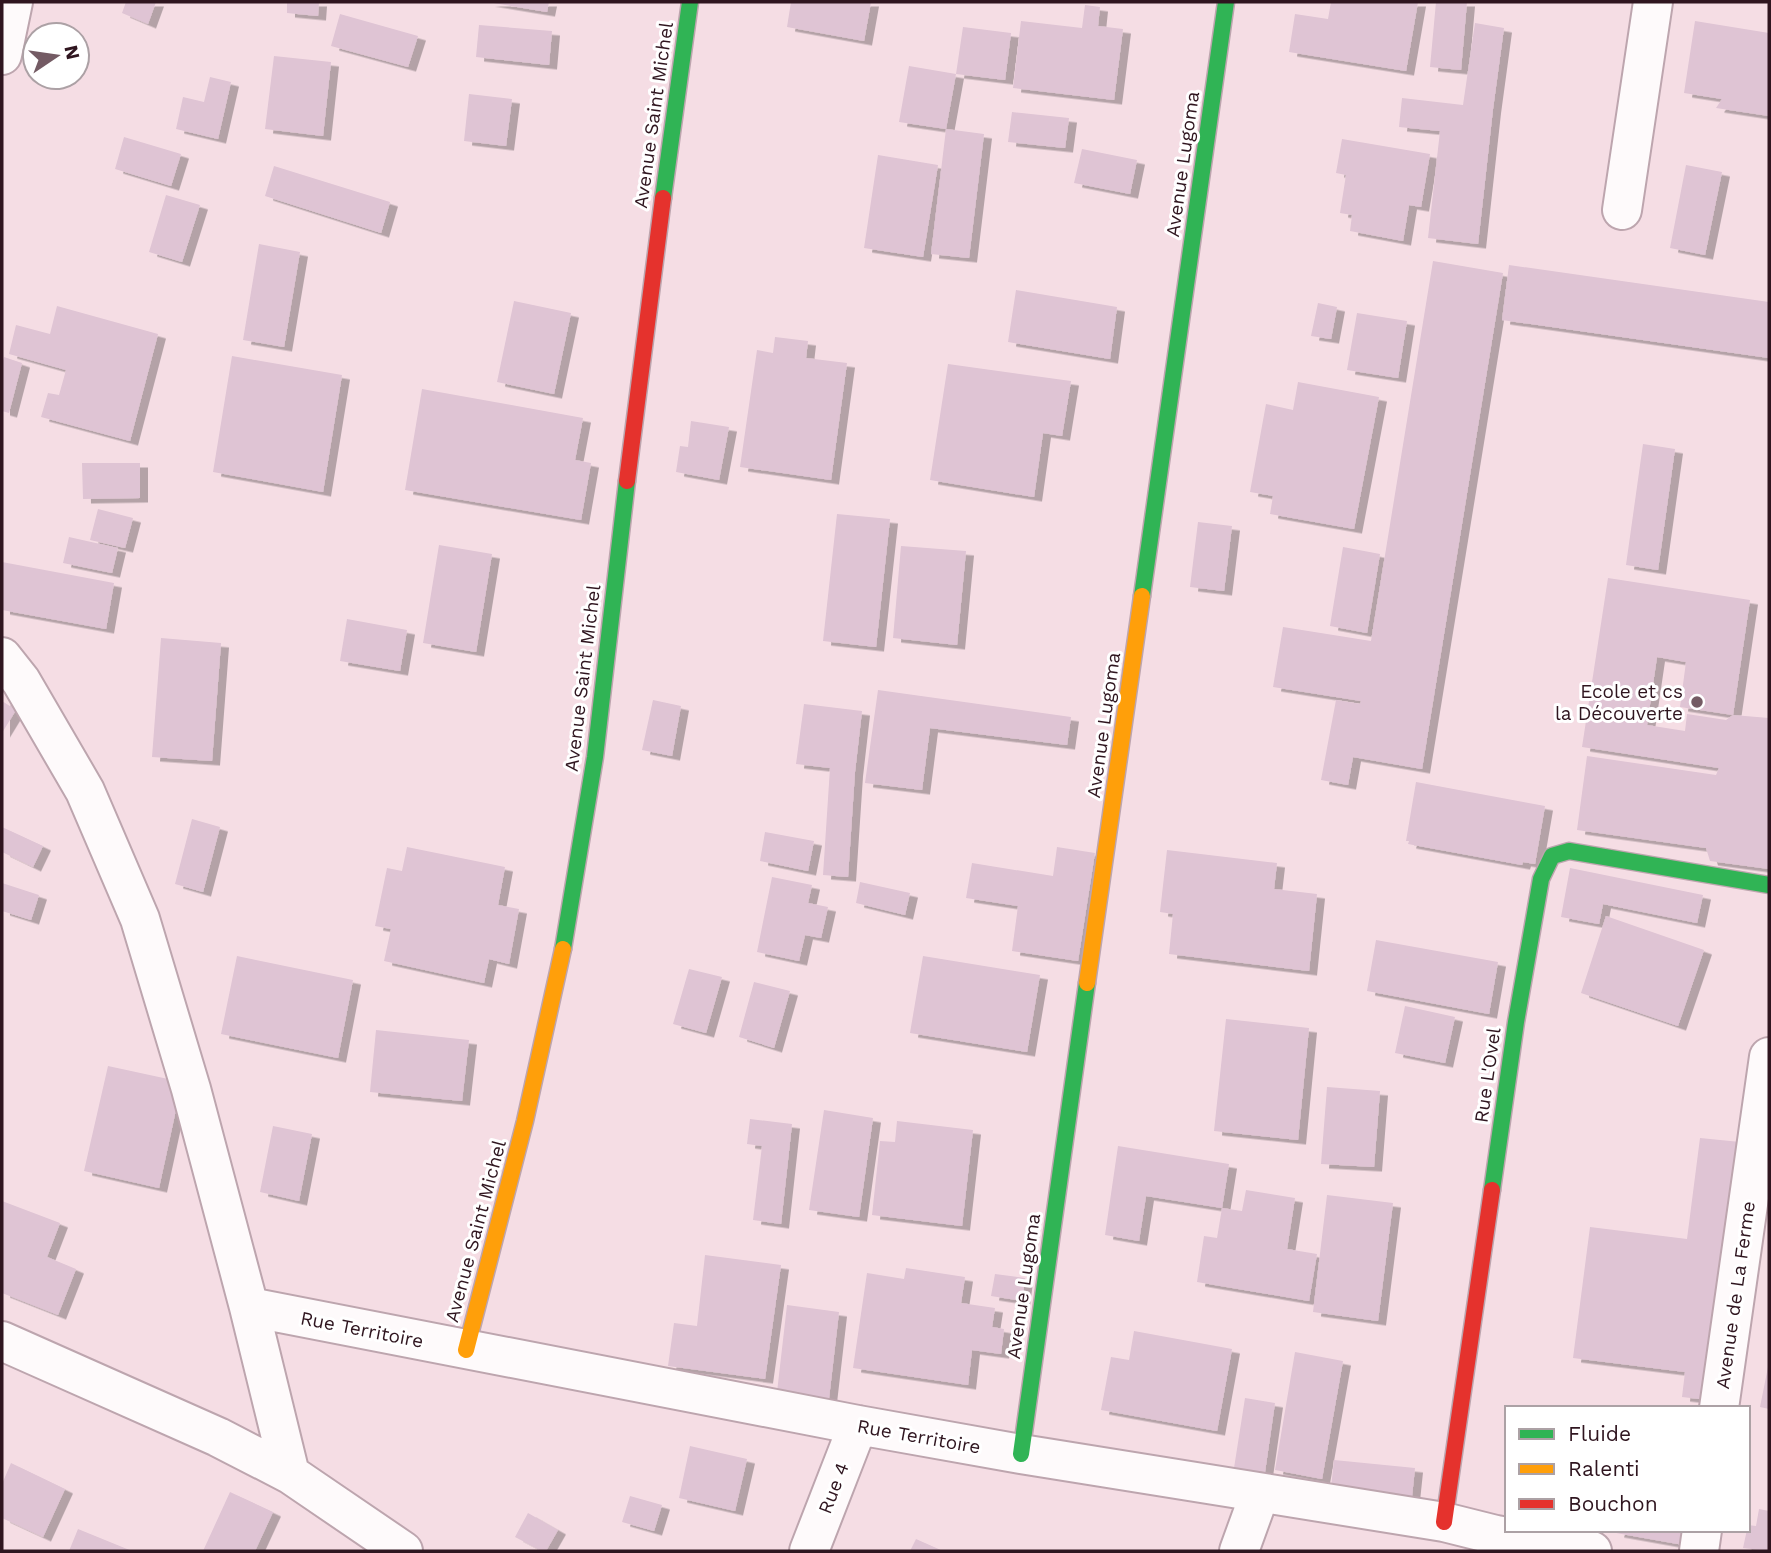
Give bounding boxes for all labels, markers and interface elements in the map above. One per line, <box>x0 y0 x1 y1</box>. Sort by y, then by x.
street label: Avenue Saint Michel <box>629 20 678 210</box>
north arrow <box>21 21 91 91</box>
text: N <box>59 43 85 62</box>
street label: Avenue Lugoma <box>1161 89 1204 238</box>
street label: Avenue Saint Michel <box>560 583 605 773</box>
street label: Avenue Lugoma <box>1082 650 1125 799</box>
place label: Ecole et cs la Découverte <box>1555 680 1683 725</box>
marker: Ecole et cs la Découverte <box>1689 694 1705 710</box>
street label: Rue L'Ovel <box>1469 1026 1506 1124</box>
street label: Avenue Saint Michel <box>440 1137 511 1325</box>
street label: Avenue de La Ferme <box>1711 1200 1760 1391</box>
street label: Avenue Lugoma <box>1002 1211 1045 1360</box>
street label: Rue Territoire <box>298 1306 425 1353</box>
legend <box>1505 1406 1750 1532</box>
street label: Rue Territoire <box>855 1414 982 1459</box>
text: Fluide <box>1568 1421 1631 1446</box>
text: Ralenti <box>1568 1456 1640 1481</box>
street label: Rue 4 <box>813 1459 854 1517</box>
text: Bouchon <box>1568 1491 1658 1516</box>

